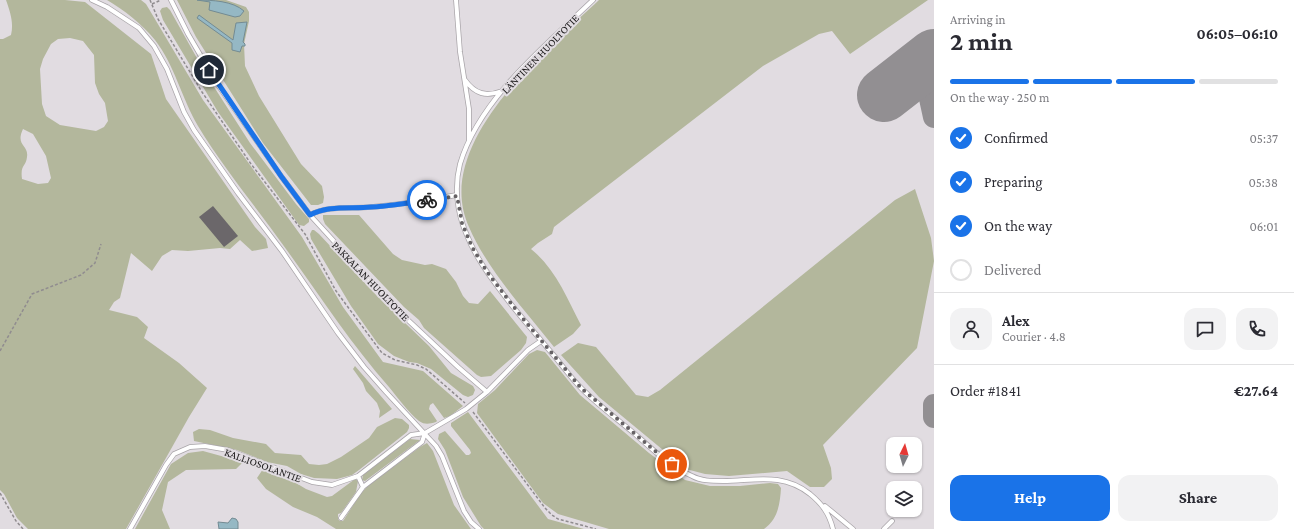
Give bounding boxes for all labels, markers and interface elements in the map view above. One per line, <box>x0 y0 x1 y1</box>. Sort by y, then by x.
street label: LÄNTINEN HUOLTOTIE <box>499 12 581 96</box>
text: Arriving in <box>950 12 1006 27</box>
text: 06:05–06:10 <box>1197 26 1278 42</box>
text: 2 min <box>950 27 1013 56</box>
pin <box>192 53 226 87</box>
icon: home <box>198 59 220 81</box>
text: On the way · 250 m <box>950 90 1050 105</box>
icon: check <box>950 127 972 149</box>
text: Confirmed <box>984 130 1048 146</box>
text: 05:37 <box>1250 131 1278 146</box>
icon: check <box>950 171 972 193</box>
text: Preparing <box>984 174 1043 190</box>
text: 05:38 <box>1248 175 1278 190</box>
courier <box>407 180 447 220</box>
icon: bike <box>416 189 438 211</box>
icon: check <box>950 215 972 237</box>
text: On the way <box>984 218 1052 234</box>
text: 06:01 <box>1249 219 1278 234</box>
street label: PAKKALAN HUOLTOTIE <box>330 239 412 323</box>
text: Delivered <box>984 262 1041 278</box>
button: person <box>950 308 992 350</box>
button: chat <box>1184 308 1226 350</box>
button: phone <box>1236 308 1278 350</box>
text: Alex <box>1002 313 1030 329</box>
text: Courier · 4.8 <box>1002 329 1066 344</box>
text: Order #1841 <box>950 383 1021 399</box>
text: €27.64 <box>1234 383 1278 399</box>
north arrow <box>886 437 922 473</box>
map controls <box>886 437 922 517</box>
street label: KALLIOSOLANTIE <box>223 446 303 484</box>
pin <box>655 447 689 481</box>
icon: bag <box>661 453 683 475</box>
button: Help <box>950 475 1110 521</box>
button: Share <box>1118 475 1278 521</box>
button: layers <box>886 481 922 517</box>

